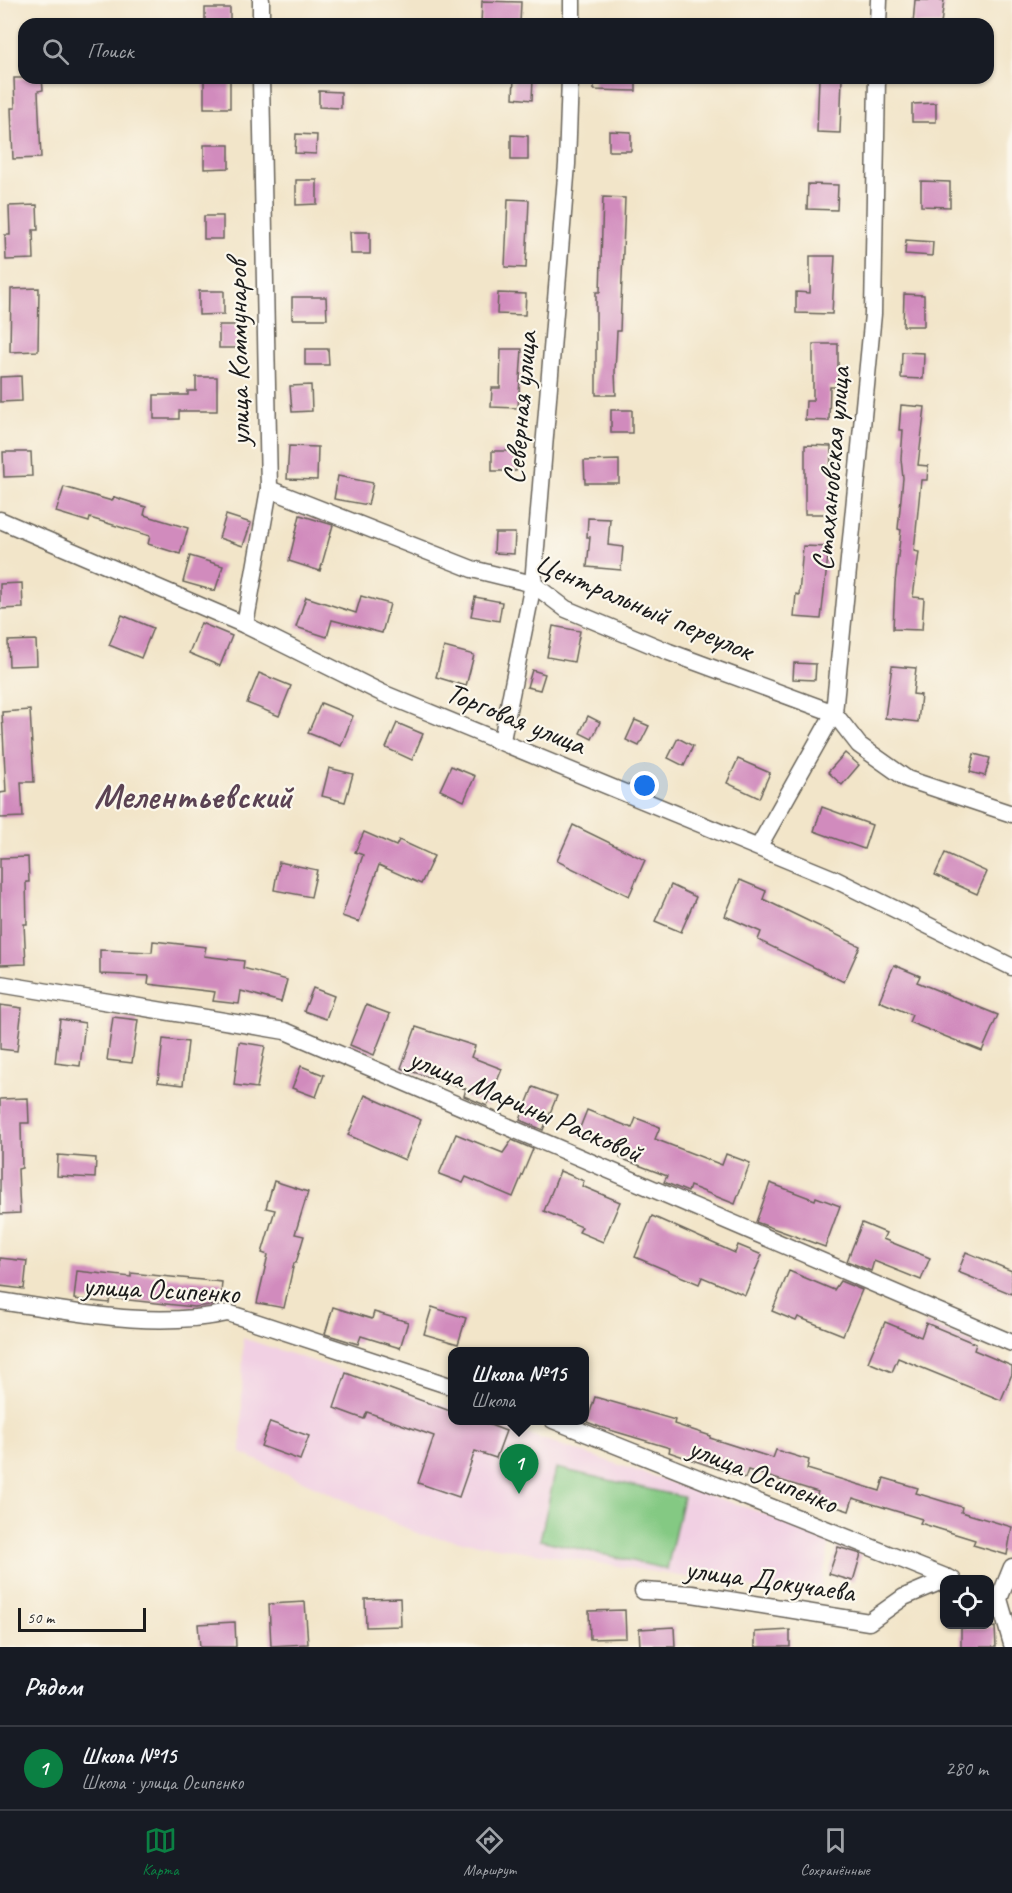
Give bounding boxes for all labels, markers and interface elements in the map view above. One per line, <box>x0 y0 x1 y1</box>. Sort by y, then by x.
search box <box>18 18 994 84</box>
icon: search <box>39 35 72 68</box>
text: Поиск <box>87 37 133 65</box>
street label: улица Коммунаров <box>217 253 259 448</box>
street label: Северная улица <box>494 328 546 486</box>
street label: Стахановская улица <box>803 363 859 573</box>
street label: Центральный переулок <box>529 543 761 670</box>
street label: Торговая улица <box>441 673 593 764</box>
your location <box>630 771 659 800</box>
district label: Мелентьевский <box>94 773 295 819</box>
street label: улица Марины Расковой <box>402 1038 650 1172</box>
street label: улица Осипенко <box>80 1266 242 1312</box>
popup <box>448 1347 589 1425</box>
text: Школа №15 <box>471 1360 566 1388</box>
text: Школа <box>471 1388 515 1413</box>
street label: улица Осипенко <box>681 1427 844 1523</box>
pin: 1 <box>500 1444 538 1494</box>
street label: улица Докучаева <box>681 1549 859 1611</box>
map controls <box>940 1575 994 1629</box>
button: locate <box>940 1575 994 1629</box>
scale bar <box>18 1605 146 1632</box>
text: 50 m <box>27 1608 54 1628</box>
text: Рядом <box>24 1670 82 1703</box>
text: Школа №15 <box>81 1742 176 1770</box>
text: 1 <box>39 1756 48 1781</box>
text: 280 m <box>945 1756 988 1781</box>
text: Школа · улица Осипенко <box>81 1770 243 1795</box>
tab: Карта <box>142 1824 179 1880</box>
tab: Маршрут <box>463 1824 516 1880</box>
tab: Сохранённые <box>800 1824 870 1880</box>

